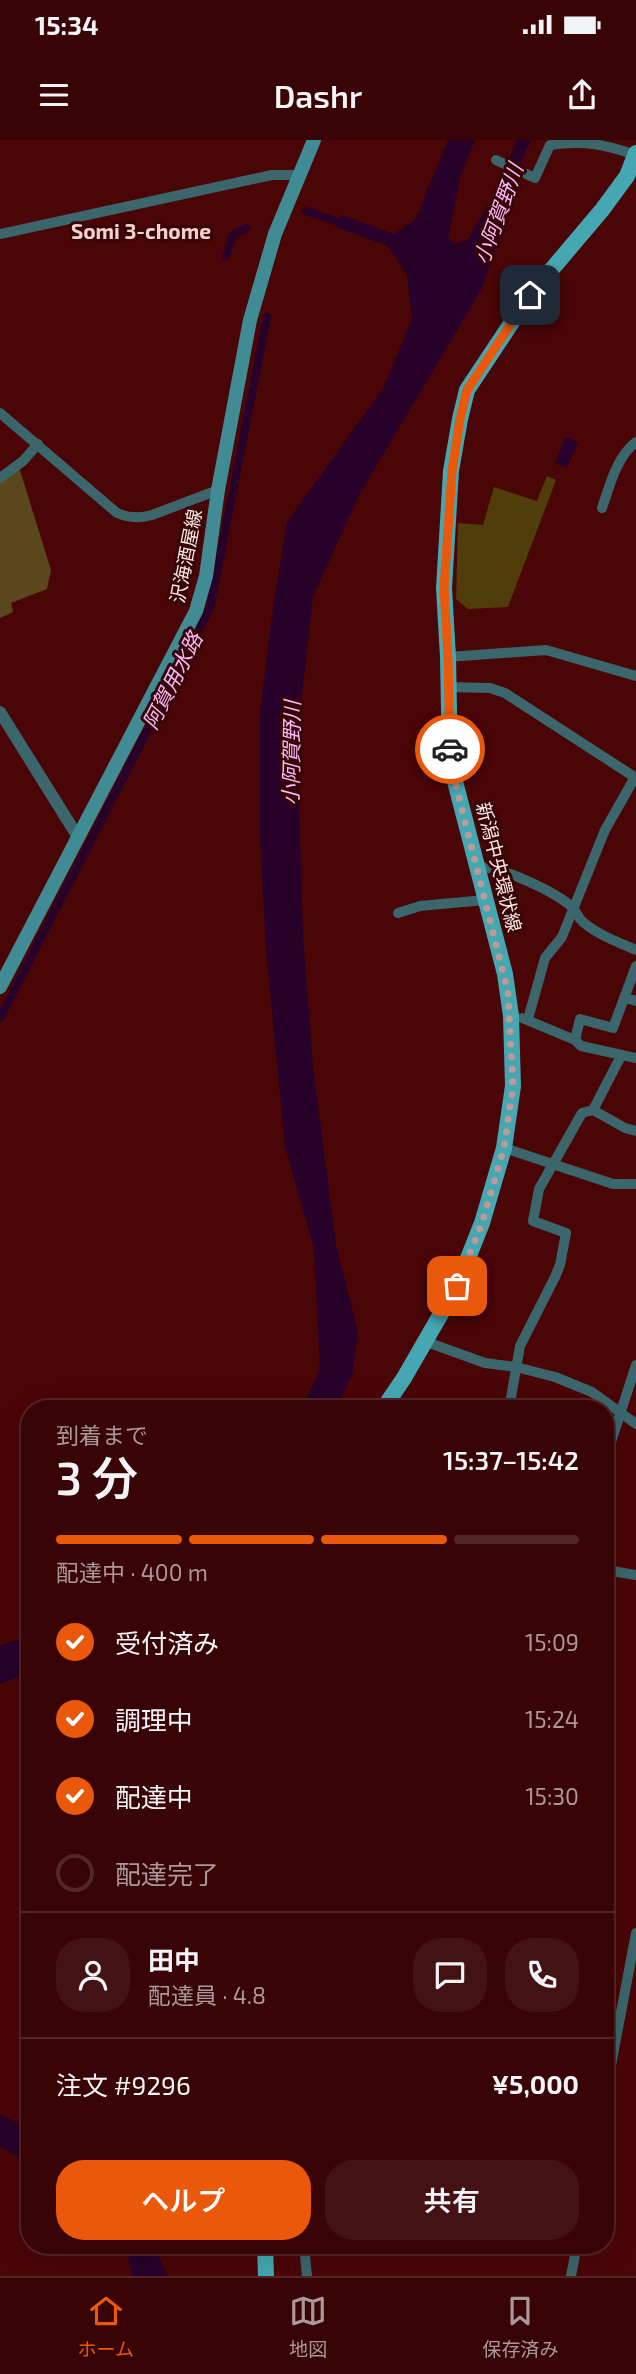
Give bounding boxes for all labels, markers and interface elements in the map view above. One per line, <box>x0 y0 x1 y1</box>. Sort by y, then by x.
text: 15:34 <box>35 9 99 40</box>
icon: menu <box>35 76 73 114</box>
text: Dashr <box>274 76 362 114</box>
icon: share <box>563 76 601 114</box>
water label: 小阿賀野川 <box>468 158 528 267</box>
district label: Somi 3-chome <box>71 218 211 243</box>
pin <box>500 265 560 325</box>
icon: home <box>511 276 549 314</box>
street label: 沢海酒屋線 <box>165 507 206 605</box>
water label: 阿賀用水路 <box>137 626 208 733</box>
water label: 小阿賀野川 <box>277 698 304 806</box>
courier <box>415 714 485 784</box>
icon: car <box>431 730 469 768</box>
street label: 新潟中央環状線 <box>472 800 527 934</box>
pin <box>427 1256 487 1316</box>
icon: bag <box>438 1267 476 1305</box>
text: 到着まで <box>56 1421 148 1449</box>
text: 15:37–15:42 <box>443 1444 579 1475</box>
text: 3 分 <box>56 1449 138 1504</box>
text: 配達中 · 400 m <box>56 1558 208 1586</box>
icon: check <box>56 1623 94 1661</box>
text: 受付済み <box>115 1627 219 1658</box>
text: 15:09 <box>525 1628 579 1656</box>
icon: check <box>56 1700 94 1738</box>
text: 調理中 <box>115 1704 193 1735</box>
text: 15:24 <box>525 1705 579 1733</box>
icon: check <box>56 1777 94 1815</box>
text: 配達中 <box>115 1781 193 1812</box>
text: 15:30 <box>525 1782 579 1810</box>
text: 配達完了 <box>115 1858 219 1889</box>
button: person <box>56 1938 130 2012</box>
button: chat <box>413 1938 487 2012</box>
button: phone <box>505 1938 579 2012</box>
text: 田中 <box>148 1944 200 1975</box>
text: 配達員 · 4.8 <box>148 1981 266 2009</box>
text: ¥5,000 <box>492 2068 579 2099</box>
text: 注文 #9296 <box>56 2069 191 2100</box>
button: ヘルプ <box>56 2160 311 2240</box>
button: 共有 <box>325 2160 579 2240</box>
tab: ホーム <box>78 2292 134 2361</box>
tab: 地図 <box>289 2292 327 2361</box>
tab: 保存済み <box>482 2292 558 2361</box>

